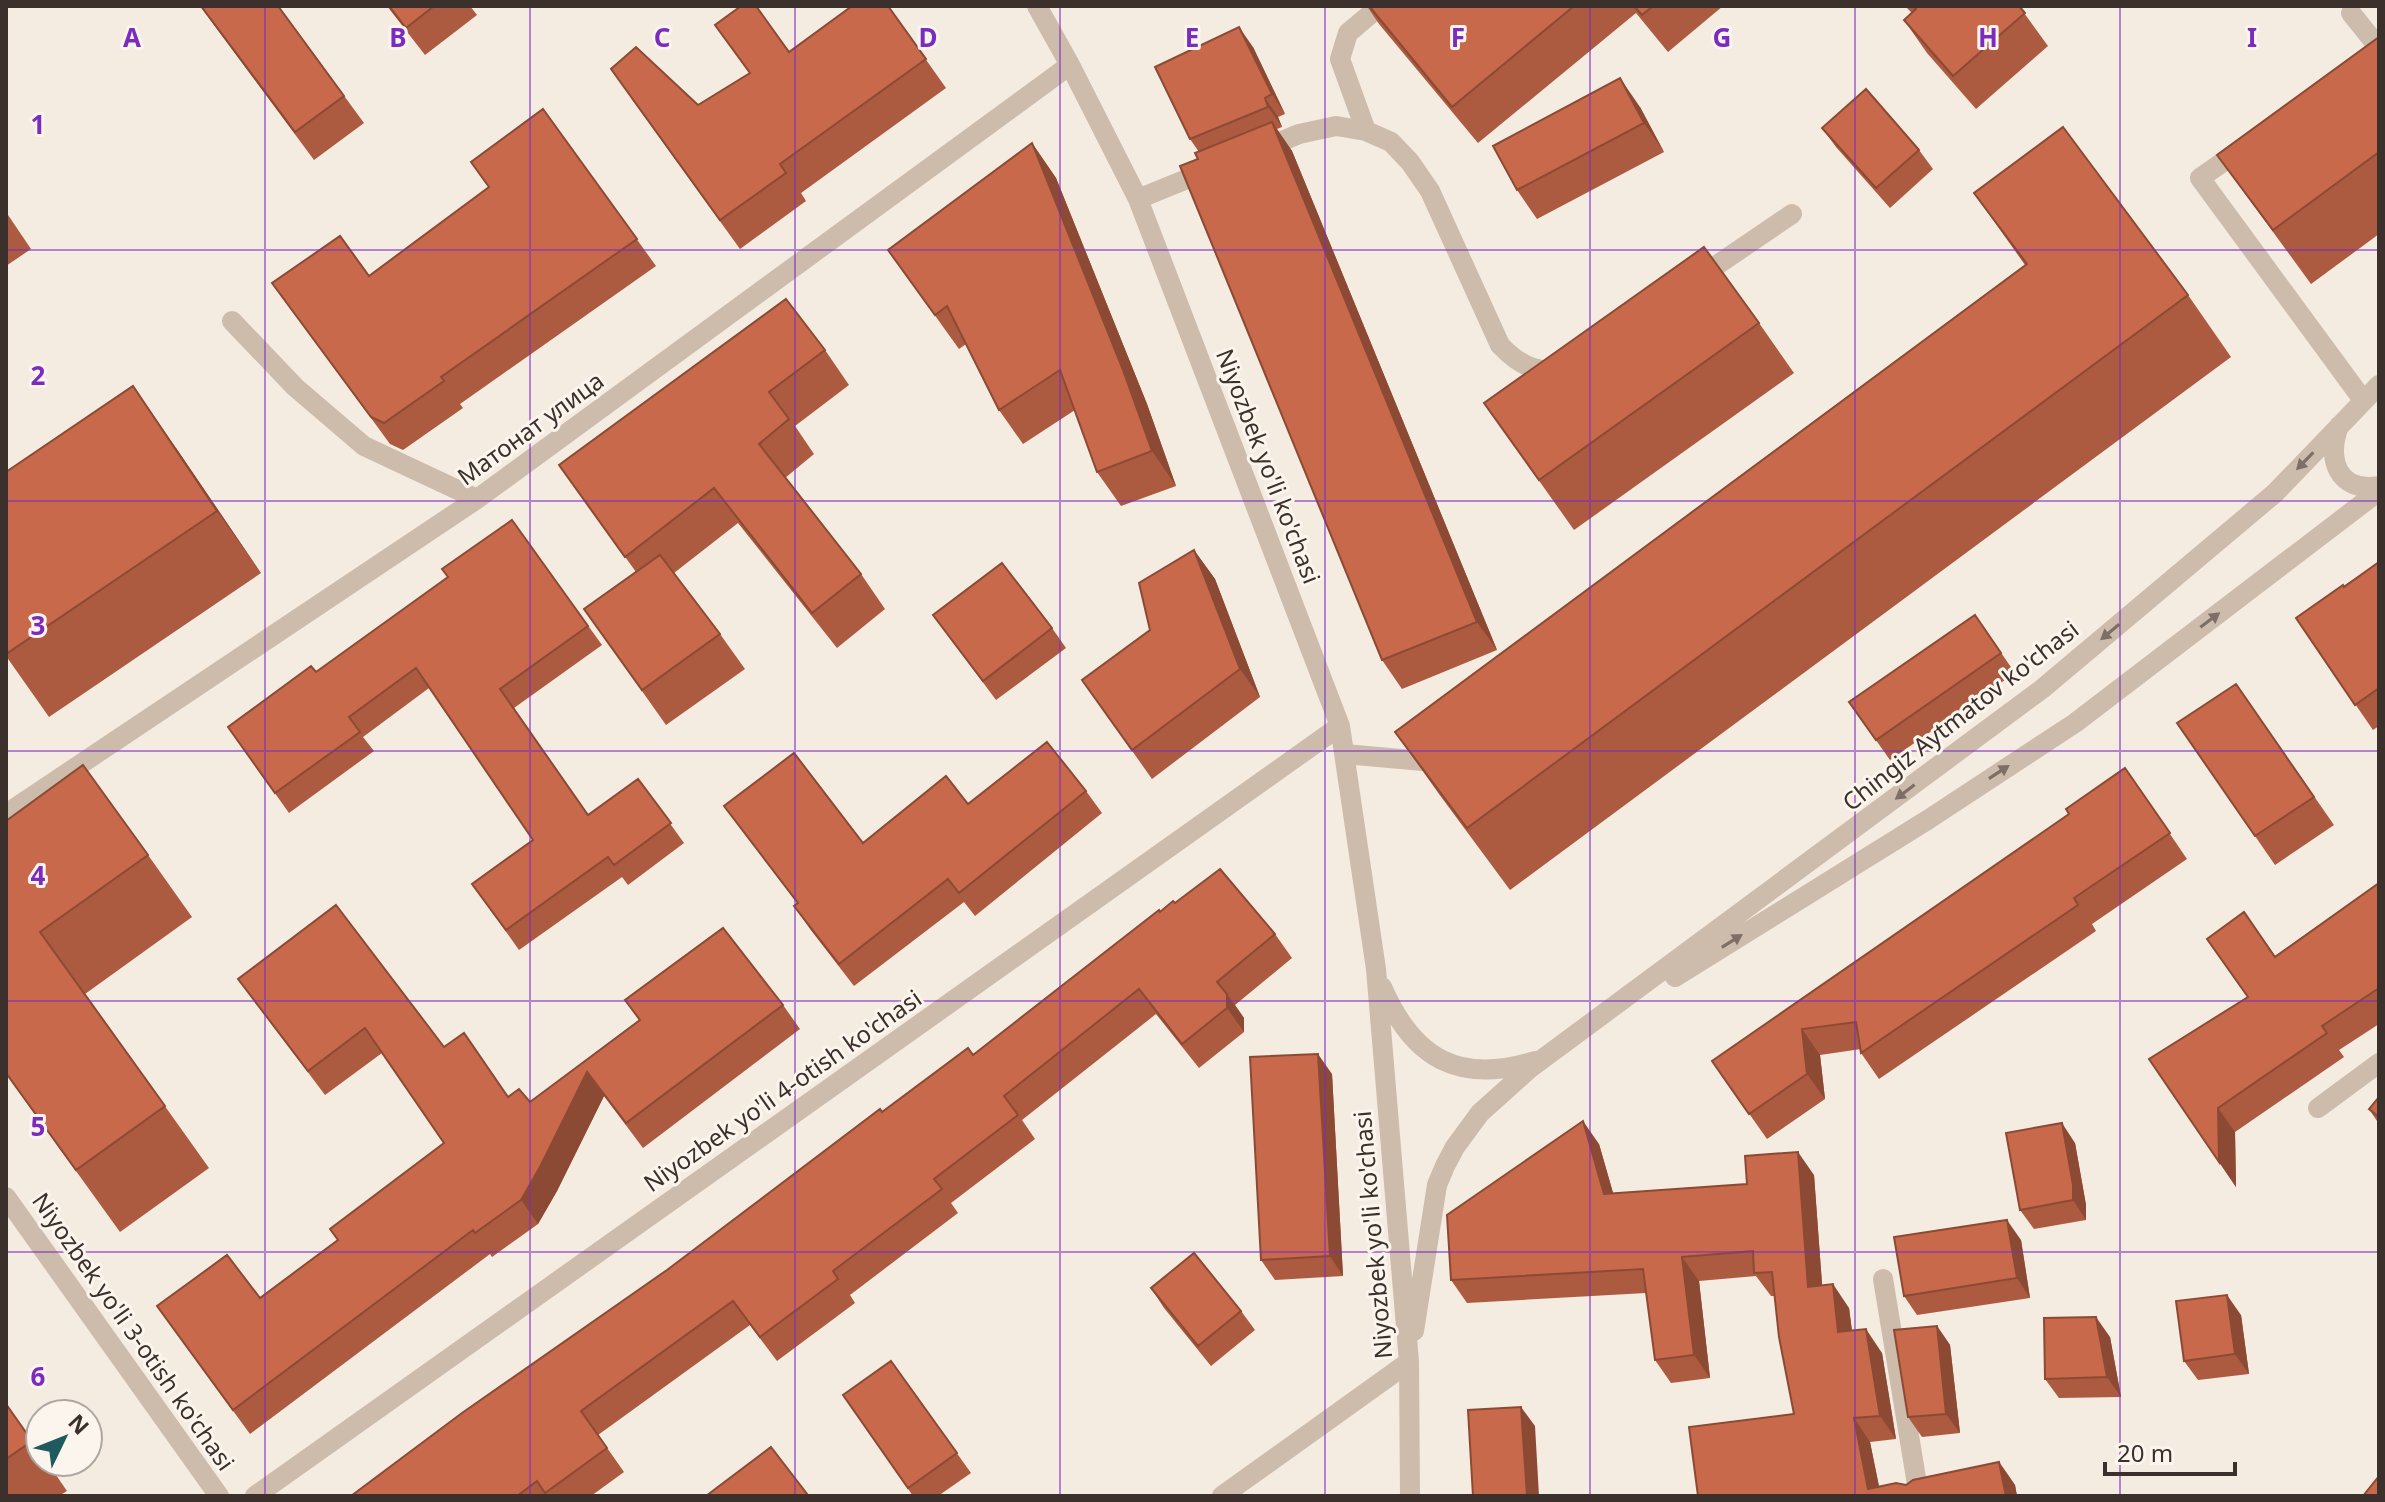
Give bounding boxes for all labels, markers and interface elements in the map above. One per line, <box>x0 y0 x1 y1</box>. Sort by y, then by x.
text: A <box>123 19 141 55</box>
text: B <box>389 19 407 55</box>
text: C <box>654 19 670 55</box>
text: D <box>918 19 938 55</box>
text: E <box>1185 19 1199 55</box>
text: F <box>1451 19 1465 55</box>
text: G <box>1713 19 1731 55</box>
text: H <box>1978 19 1998 55</box>
text: I <box>2247 19 2257 55</box>
text: 1 <box>31 106 45 142</box>
street label: Niyozbek yo'li ko'chasi <box>1209 344 1329 588</box>
text: 2 <box>31 357 46 393</box>
street label: Матонат улица <box>450 364 610 492</box>
one-way arrow <box>2296 451 2315 470</box>
text: 3 <box>31 607 45 643</box>
street label: Chingiz Aytmatov ko'chasi <box>1835 612 2085 818</box>
one-way arrow <box>2199 612 2220 628</box>
one-way arrow <box>2100 623 2120 640</box>
one-way arrow <box>1988 766 2010 780</box>
one-way arrow <box>1894 784 1915 800</box>
text: 4 <box>31 857 46 893</box>
one-way arrow <box>1721 935 1743 949</box>
street label: Niyozbek yo'li 4-otish ko'chasi <box>637 981 927 1199</box>
text: 5 <box>31 1108 45 1144</box>
street label: Niyozbek yo'li ko'chasi <box>1345 1110 1399 1360</box>
street label: Niyozbek yo'li 3-otish ko'chasi <box>27 1187 241 1475</box>
text: 6 <box>31 1358 46 1394</box>
north arrow <box>24 1398 104 1478</box>
scale bar <box>2105 1426 2235 1476</box>
text: 20 m <box>2117 1436 2173 1469</box>

